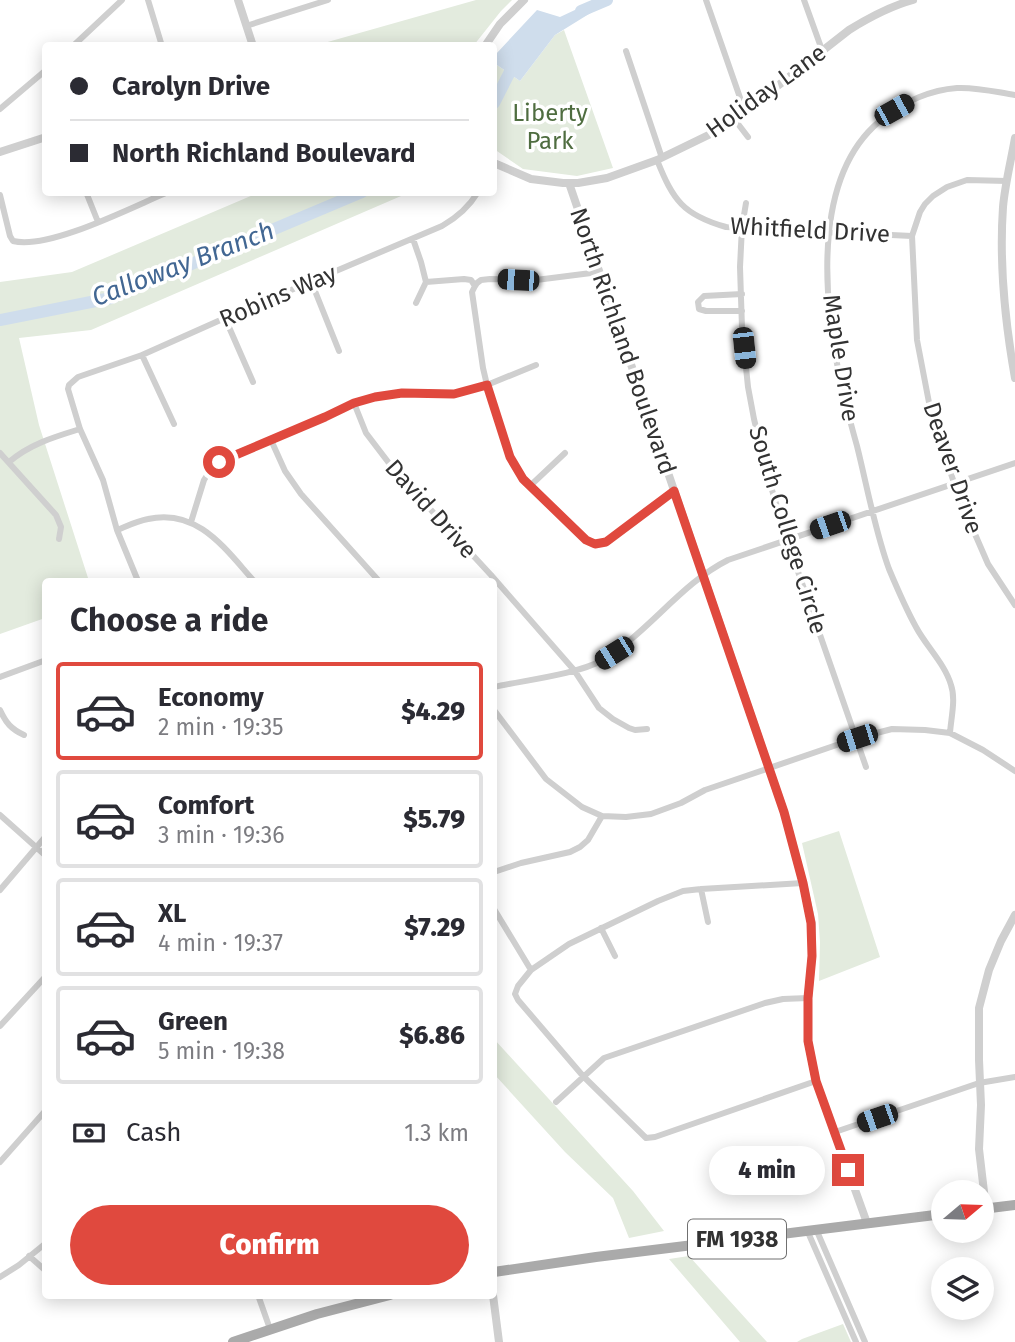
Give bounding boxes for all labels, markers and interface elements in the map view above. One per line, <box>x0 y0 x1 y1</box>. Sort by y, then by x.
street label: Holiday Lane <box>701 38 831 144</box>
text: Carolyn Drive <box>112 71 270 102</box>
car <box>871 91 918 129</box>
park label: Liberty Park <box>512 99 588 155</box>
text: North Richland Boulevard <box>112 138 416 169</box>
street label: North Richland Boulevard <box>564 204 682 478</box>
street label: Whitfield Drive <box>729 212 891 248</box>
water label: Calloway Branch <box>87 215 279 313</box>
street label: Robins Way <box>215 259 341 333</box>
car <box>497 268 540 292</box>
street label: Maple Drive <box>817 292 865 424</box>
car <box>732 326 757 370</box>
street label: Deaver Drive <box>917 398 989 538</box>
street label: South College Circle <box>743 423 833 637</box>
route start <box>203 446 235 478</box>
street label: David Drive <box>379 454 483 564</box>
car <box>807 508 854 542</box>
text: Choose a ride <box>70 601 268 639</box>
car <box>591 633 638 673</box>
icon: car <box>74 680 137 743</box>
text: Economy <box>158 682 264 713</box>
text: $4.29 <box>401 696 465 727</box>
text: 2 min · 19:35 <box>158 713 284 741</box>
car <box>834 722 881 754</box>
icon: car <box>74 788 137 851</box>
text: Comfort <box>158 790 254 821</box>
text: $5.79 <box>403 804 465 835</box>
text: 3 min · 19:36 <box>158 821 284 849</box>
icon: car <box>74 896 137 959</box>
text: XL <box>158 898 186 929</box>
text: $7.29 <box>404 912 465 943</box>
text: 4 min · 19:37 <box>158 929 283 957</box>
icon: car <box>74 1004 137 1067</box>
text: Green <box>158 1006 228 1037</box>
text: $6.86 <box>399 1020 465 1051</box>
text: 5 min · 19:38 <box>158 1037 285 1065</box>
car <box>854 1101 901 1135</box>
icon: cash <box>70 1114 108 1152</box>
text: Cash <box>126 1117 182 1148</box>
text: 1.3 km <box>404 1119 469 1147</box>
callout: 4 min <box>708 1146 824 1194</box>
route end <box>832 1154 864 1186</box>
text: 4 min <box>738 1156 796 1184</box>
north arrow <box>931 1180 994 1242</box>
map controls <box>931 1180 994 1320</box>
button: Confirm <box>70 1205 469 1285</box>
road number: FM 1938 <box>688 1220 786 1258</box>
button: layers <box>931 1257 994 1320</box>

